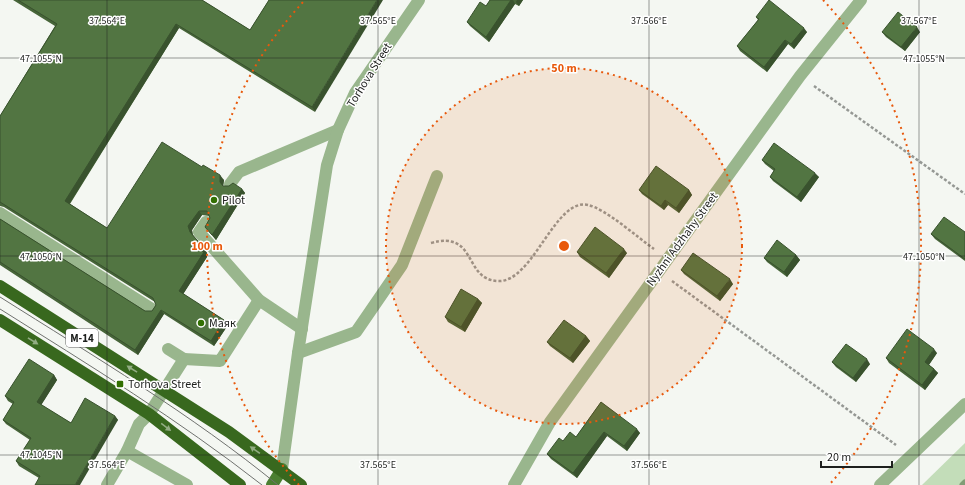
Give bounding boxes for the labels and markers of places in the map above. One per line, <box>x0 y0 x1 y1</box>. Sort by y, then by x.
place label: Pilot <box>222 192 245 209</box>
marker: Pilot <box>209 195 219 205</box>
centre of rings <box>557 239 571 253</box>
place label: Маяк <box>209 315 236 332</box>
marker: Маяк <box>196 318 206 328</box>
place label: Torhova Street <box>128 376 201 393</box>
marker: Torhova Street <box>115 379 125 389</box>

